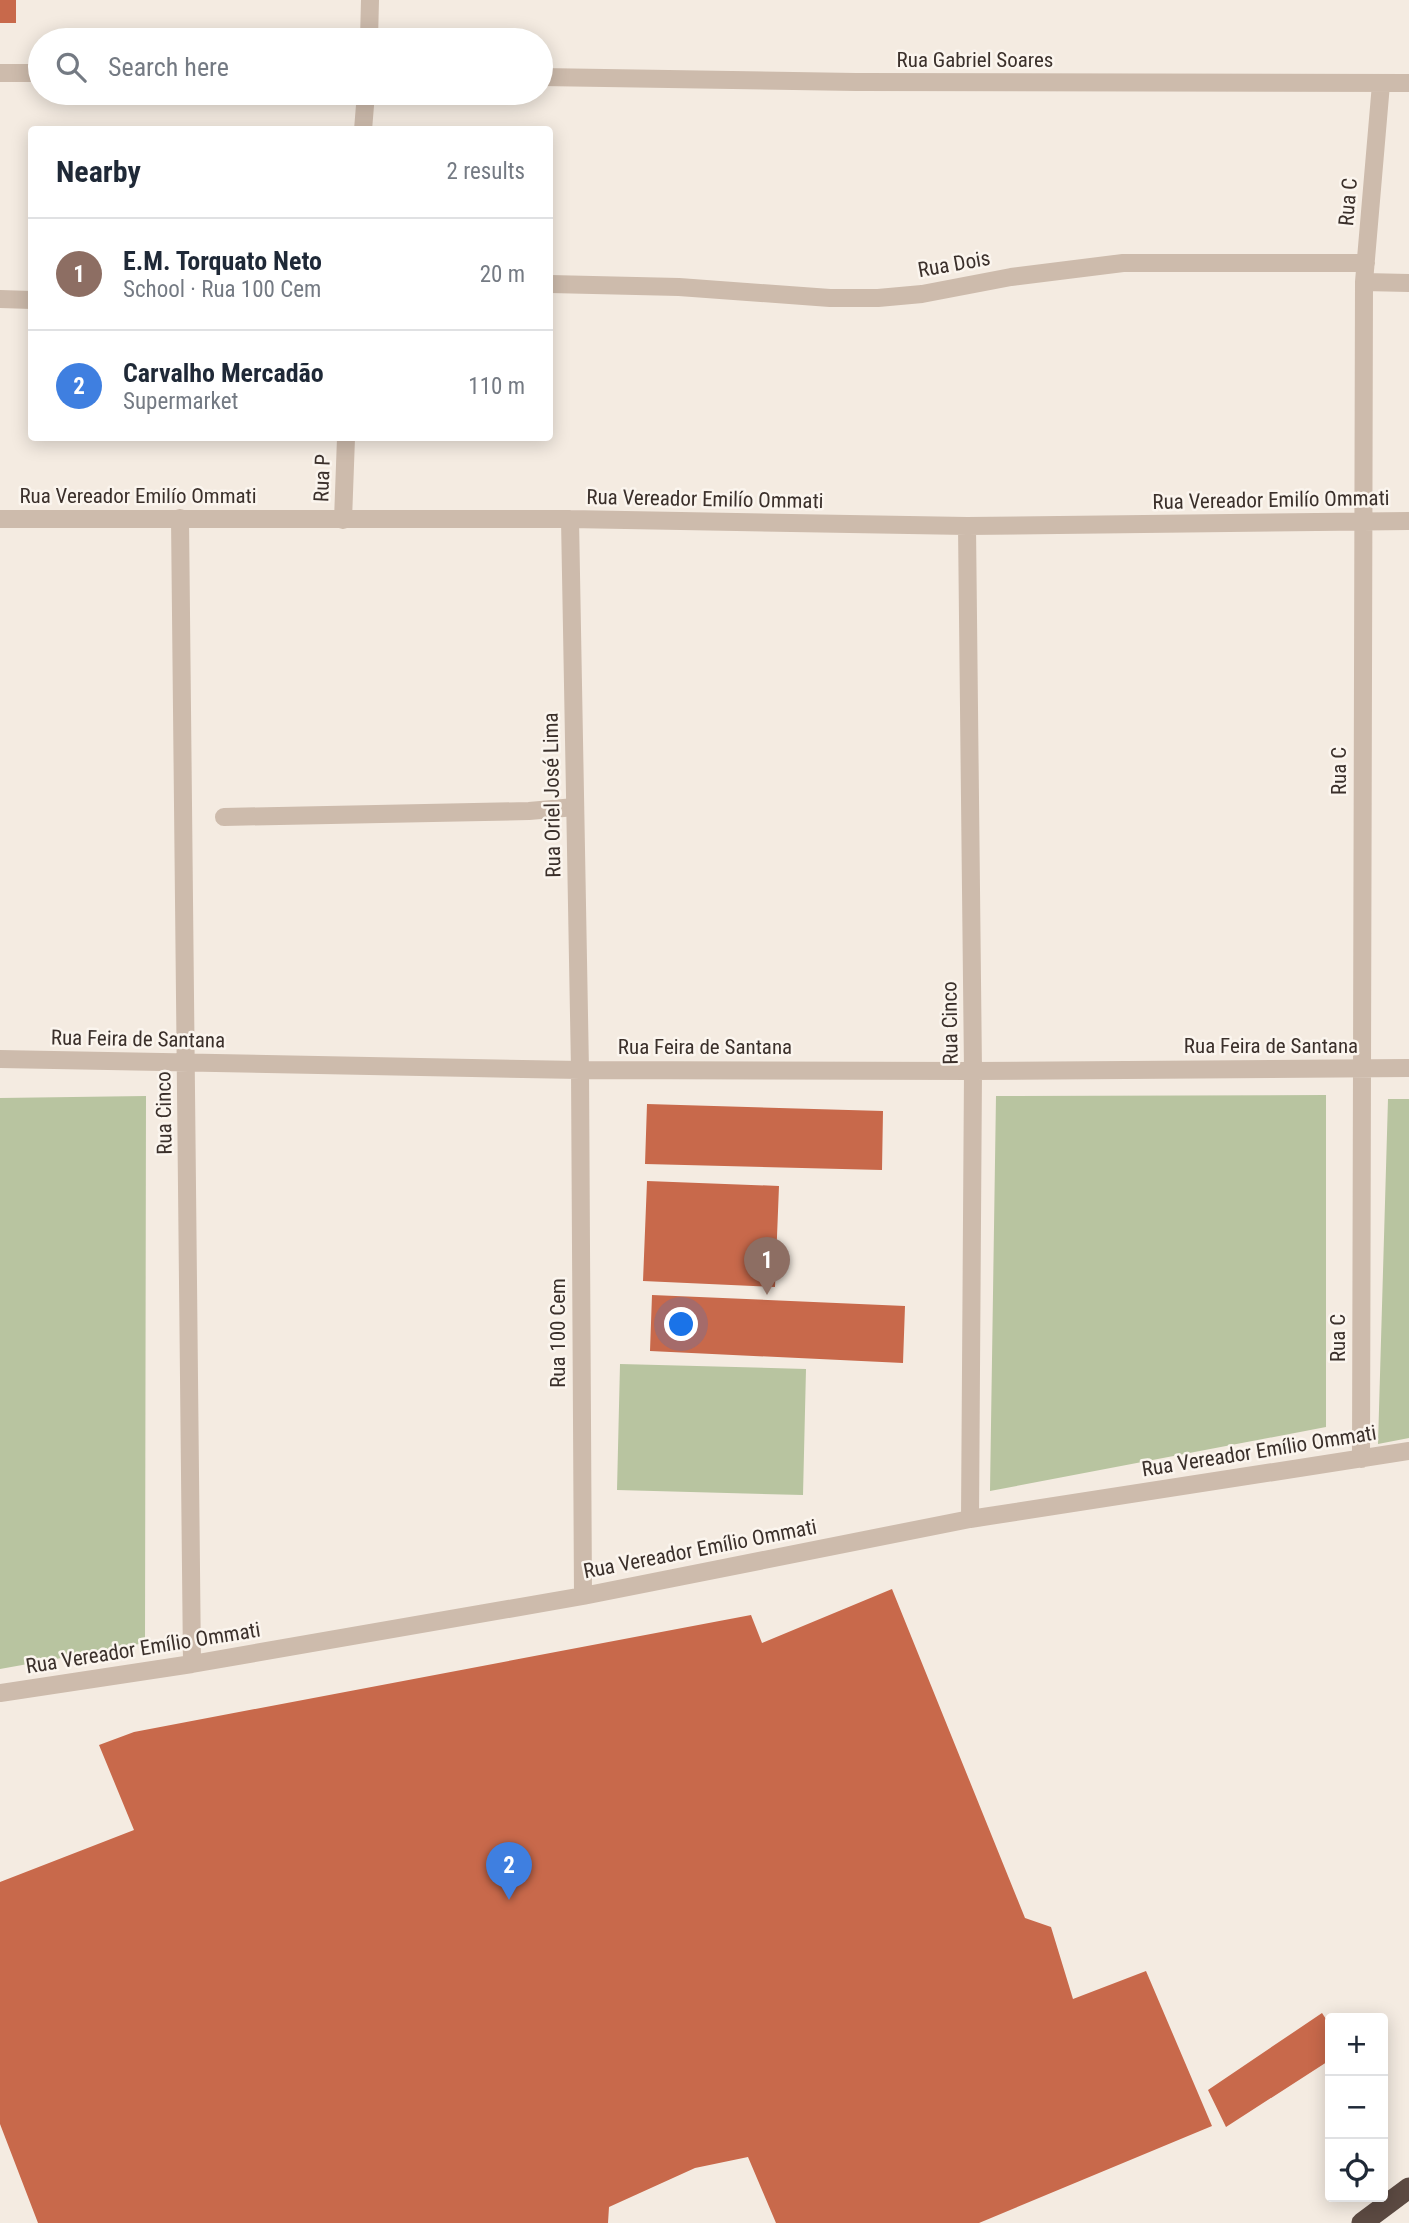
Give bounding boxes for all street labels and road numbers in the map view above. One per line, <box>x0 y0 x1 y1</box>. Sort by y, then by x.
street label: Rua Gabriel Soares <box>897 48 1053 72</box>
street label: Rua C <box>1334 177 1362 227</box>
street label: Rua Dois <box>916 246 992 282</box>
street label: Rua P <box>309 454 335 502</box>
street label: Rua Vereador Emilío Ommati <box>19 484 257 508</box>
street label: Rua Vereador Emilío Ommati <box>586 485 824 513</box>
street label: Rua Vereador Emilío Ommati <box>1152 486 1390 514</box>
street label: Rua Oriel José Lima <box>539 712 565 878</box>
street label: Rua C <box>1327 747 1351 795</box>
street label: Rua Cinco <box>937 981 963 1065</box>
street label: Rua Feira de Santana <box>51 1025 225 1053</box>
street label: Rua Feira de Santana <box>1184 1034 1358 1058</box>
street label: Rua Feira de Santana <box>618 1035 792 1059</box>
street label: Rua Cinco <box>151 1071 177 1155</box>
street label: Rua 100 Cem <box>546 1278 570 1388</box>
street label: Rua C <box>1326 1314 1350 1362</box>
street label: Rua Vereador Emílio Ommati <box>1140 1421 1378 1481</box>
street label: Rua Vereador Emílio Ommati <box>581 1515 819 1583</box>
street label: Rua Vereador Emílio Ommati <box>24 1618 262 1678</box>

